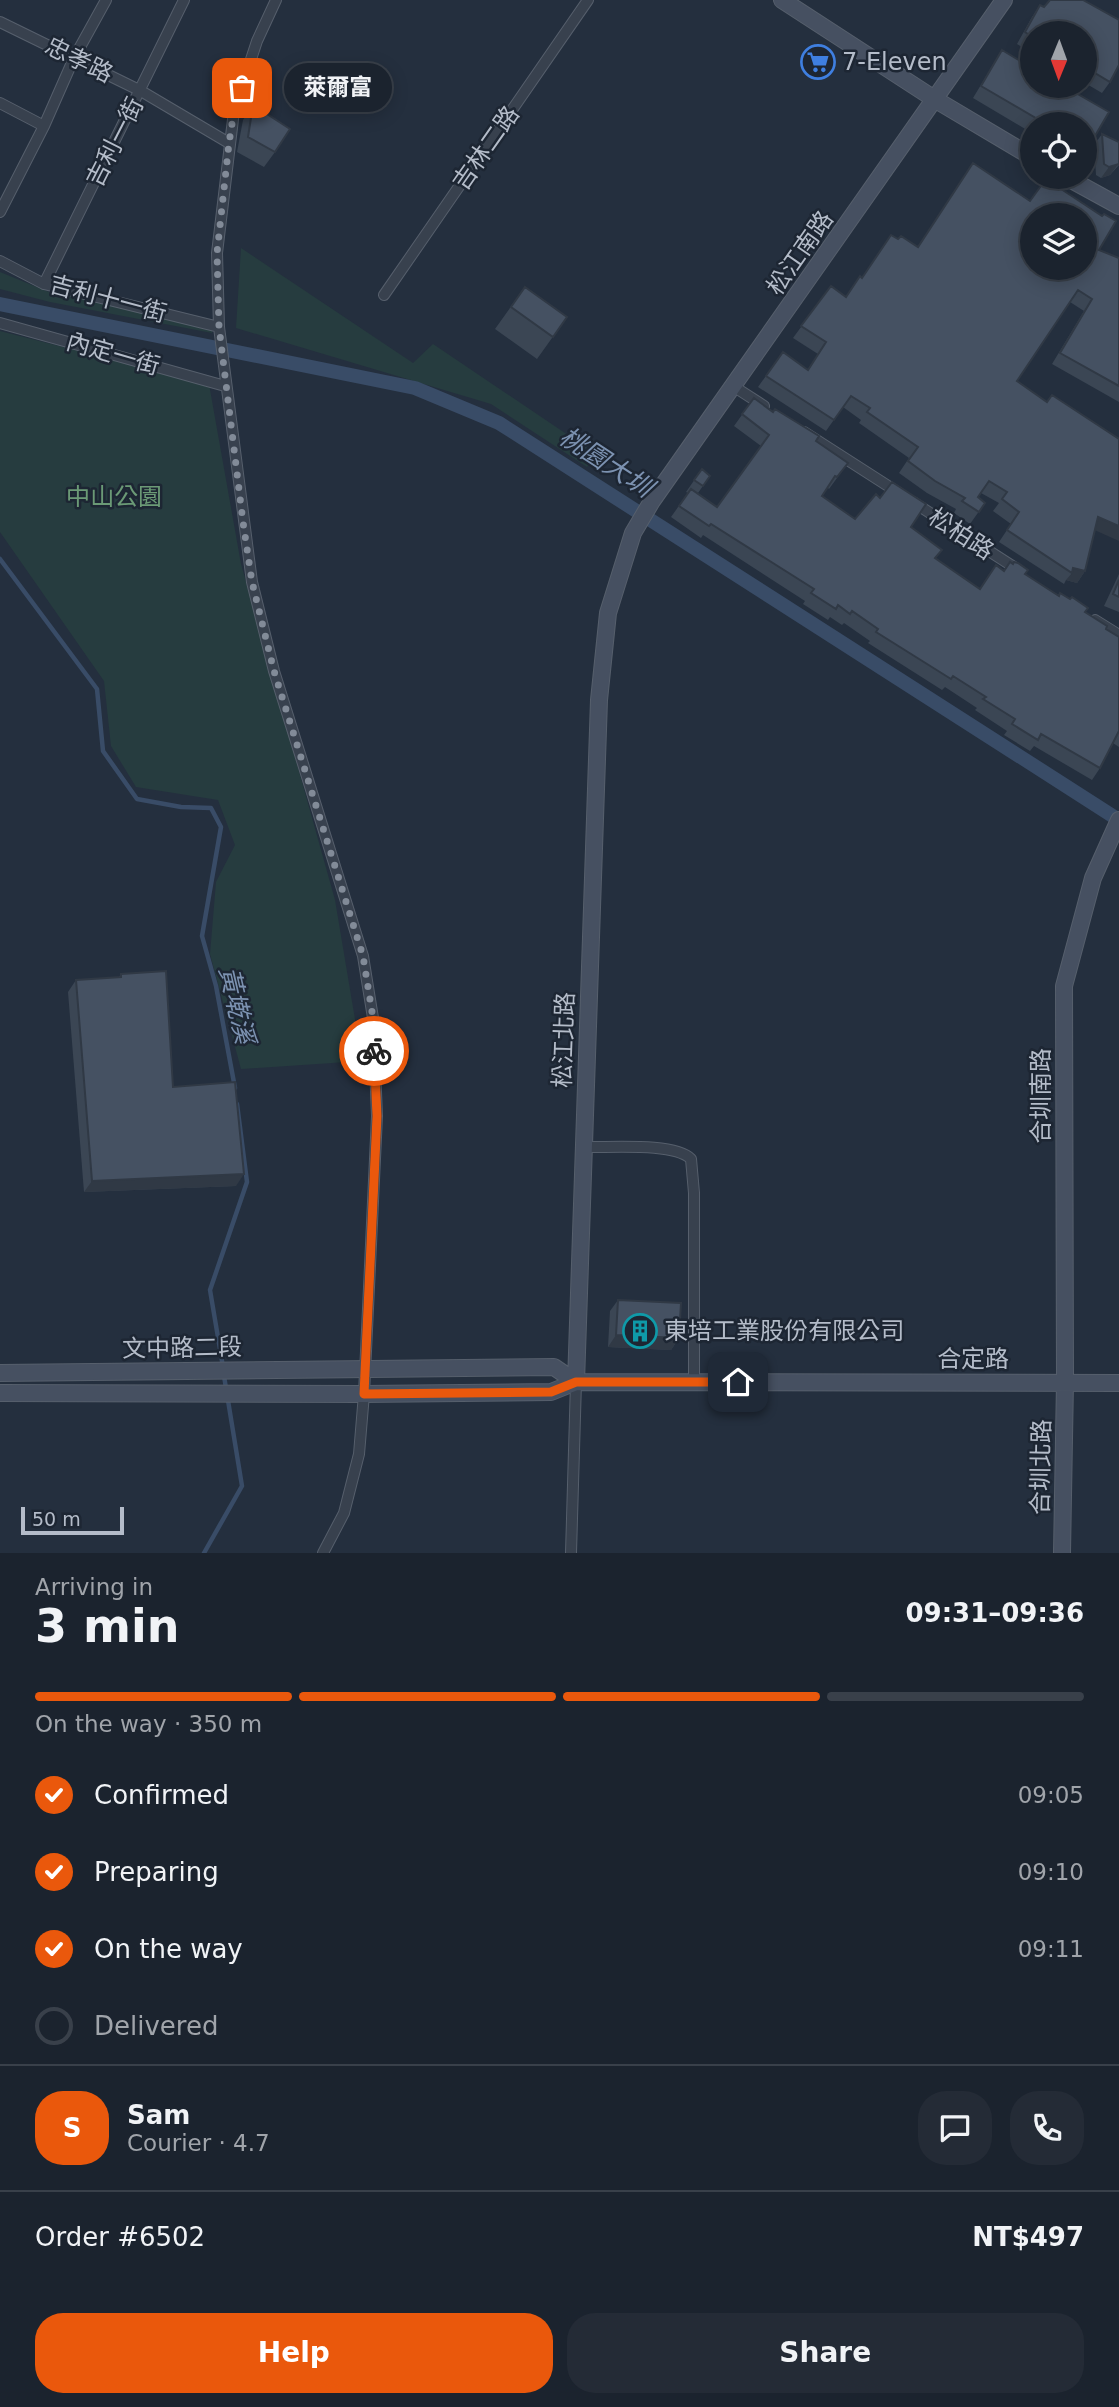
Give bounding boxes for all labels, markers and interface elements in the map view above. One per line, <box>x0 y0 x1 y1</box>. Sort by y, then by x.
north arrow <box>1020 21 1097 98</box>
map controls <box>1020 21 1097 280</box>
street label: 忠孝路 <box>41 32 117 88</box>
supermarket icon: 7-Eleven <box>799 43 837 81</box>
place label: 7-Eleven <box>842 48 947 76</box>
pin <box>212 58 272 118</box>
callout: 萊爾富 <box>284 64 392 112</box>
icon: bag <box>223 69 261 107</box>
text: 萊爾富 <box>304 74 373 100</box>
street label: 吉利一街 <box>81 93 149 191</box>
street label: 吉林二路 <box>447 101 525 195</box>
button: locate <box>1020 112 1097 189</box>
button: layers <box>1020 203 1097 280</box>
street label: 松江南路 <box>761 206 839 300</box>
street label: 吉利十一街 <box>46 270 170 328</box>
street label: 內定一街 <box>63 327 163 381</box>
water label: 桃園大圳 <box>554 421 661 505</box>
park label: 中山公園 <box>66 483 162 511</box>
street label: 松柏路 <box>923 503 999 565</box>
water label: 黃墘溪 <box>214 964 261 1050</box>
street label: 松江北路 <box>548 992 580 1088</box>
courier <box>339 1016 409 1086</box>
icon: bike <box>355 1032 393 1070</box>
street label: 合圳南路 <box>1027 1048 1055 1144</box>
building icon: 東培工業股份有限公司 <box>621 1312 659 1350</box>
place label: 東培工業股份有限公司 <box>664 1317 904 1345</box>
street label: 文中路二段 <box>122 1333 242 1363</box>
street label: 合定路 <box>937 1345 1009 1373</box>
pin <box>708 1352 768 1412</box>
icon: home <box>719 1363 757 1401</box>
street label: 合圳北路 <box>1026 1419 1056 1515</box>
scale bar <box>21 1504 124 1536</box>
text: 50 m <box>32 1508 81 1530</box>
text: Arriving in <box>35 1574 153 1600</box>
text: 09:31–09:36 <box>905 1598 1084 1628</box>
text: 3 min <box>35 1599 179 1653</box>
text: On the way · 350 m <box>35 1711 262 1737</box>
icon: check <box>35 1776 73 1814</box>
text: Confirmed <box>94 1780 229 1810</box>
text: 09:05 <box>1018 1782 1084 1808</box>
icon: check <box>35 1853 73 1891</box>
text: Preparing <box>94 1857 219 1887</box>
text: 09:10 <box>1018 1859 1084 1885</box>
icon: check <box>35 1930 73 1968</box>
text: On the way <box>94 1934 243 1964</box>
text: 09:11 <box>1018 1936 1084 1962</box>
text: Delivered <box>94 2011 218 2041</box>
button: chat <box>918 2091 992 2165</box>
button: phone <box>1010 2091 1084 2165</box>
text: Sam <box>127 2100 190 2130</box>
text: S <box>63 2113 81 2143</box>
text: Courier · 4.7 <box>127 2130 270 2156</box>
text: Order #6502 <box>35 2222 205 2252</box>
text: NT$497 <box>972 2222 1084 2252</box>
button: Help <box>35 2313 553 2393</box>
button: Share <box>567 2313 1084 2393</box>

